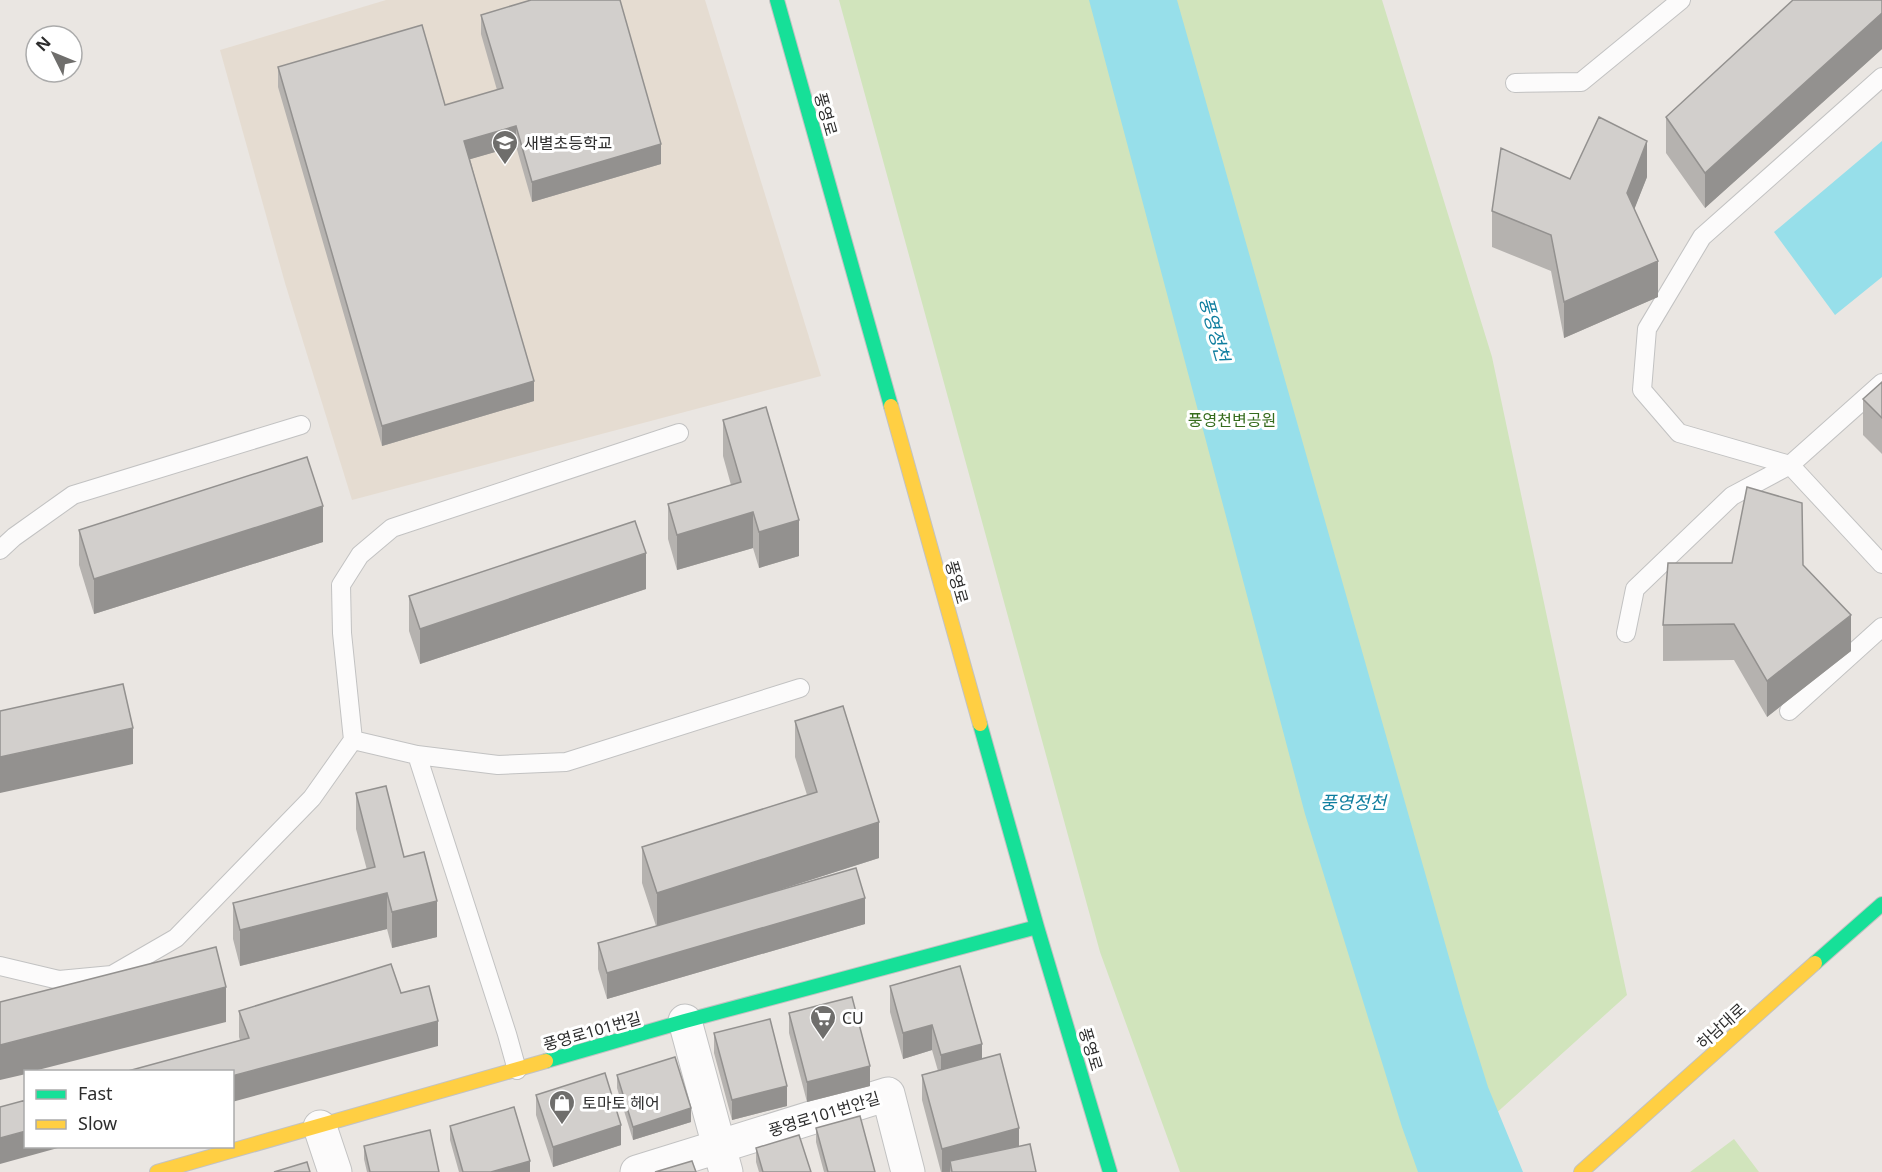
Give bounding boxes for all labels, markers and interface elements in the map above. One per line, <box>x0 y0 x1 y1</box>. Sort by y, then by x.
north arrow <box>24 24 84 84</box>
text: N <box>31 32 56 56</box>
street label: 풍영로 <box>809 90 843 139</box>
school or university icon: 새별초등학교 <box>490 128 520 166</box>
place label: 새별초등학교 <box>524 132 612 154</box>
water label: 풍영정천 <box>1194 294 1236 366</box>
park label: 풍영천변공원 <box>1188 409 1276 431</box>
street label: 풍영로 <box>940 558 974 607</box>
water label: 풍영정천 <box>1320 790 1389 814</box>
street label: 하남대로 <box>1692 998 1750 1054</box>
supermarket icon: CU <box>808 1003 838 1041</box>
street label: 풍영로101번길 <box>540 1006 644 1056</box>
place label: CU <box>842 1007 864 1029</box>
street label: 풍영로 <box>1074 1025 1108 1074</box>
legend <box>24 1070 234 1148</box>
text: Fast <box>78 1081 113 1105</box>
street label: 풍영로101번안길 <box>765 1087 883 1141</box>
shop icon: 토마토 헤어 <box>547 1088 577 1126</box>
place label: 토마토 헤어 <box>582 1092 660 1114</box>
text: Slow <box>78 1111 117 1135</box>

